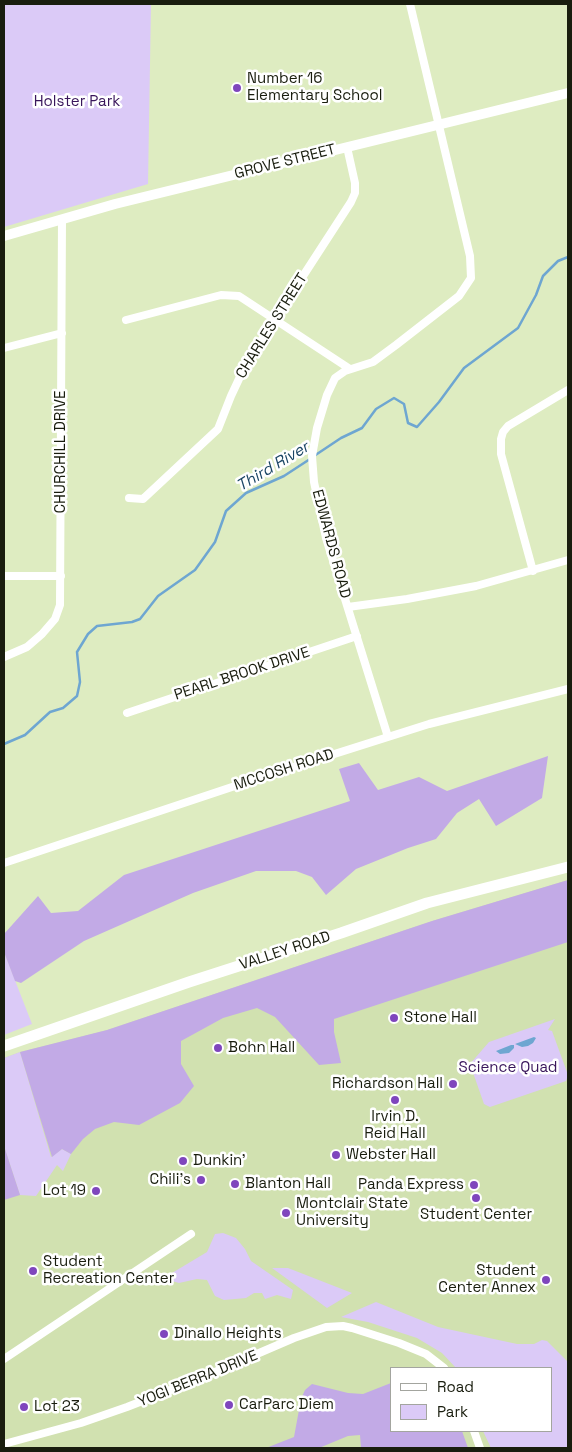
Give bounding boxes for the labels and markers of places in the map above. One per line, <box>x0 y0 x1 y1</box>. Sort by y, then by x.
place label: Number 16 Elementary School <box>247 70 383 105</box>
marker: Number 16 Elementary School <box>231 82 243 94</box>
place label: Stone Hall <box>404 1009 477 1027</box>
marker: Stone Hall <box>388 1012 400 1024</box>
place label: Bohn Hall <box>228 1039 295 1057</box>
marker: Bohn Hall <box>212 1042 224 1054</box>
place label: Richardson Hall <box>332 1075 443 1093</box>
marker: Richardson Hall <box>447 1078 459 1090</box>
marker: Irvin D. Reid Hall <box>389 1094 401 1106</box>
place label: Irvin D. Reid Hall <box>364 1108 426 1143</box>
place label: Webster Hall <box>346 1146 436 1164</box>
marker: Webster Hall <box>330 1149 342 1161</box>
place label: Dunkin' <box>193 1152 246 1170</box>
marker: Dunkin' <box>177 1155 189 1167</box>
place label: Chili's <box>150 1171 191 1189</box>
marker: Chili's <box>195 1174 207 1186</box>
place label: Blanton Hall <box>245 1175 331 1193</box>
place label: Panda Express <box>358 1176 464 1194</box>
marker: Blanton Hall <box>229 1178 241 1190</box>
marker: Panda Express <box>468 1179 480 1191</box>
place label: Lot 19 <box>43 1182 86 1200</box>
marker: Lot 19 <box>90 1185 102 1197</box>
marker: Student Center <box>470 1192 482 1204</box>
place label: Montclair State University <box>296 1195 408 1230</box>
place label: Student Center <box>420 1206 532 1224</box>
marker: Montclair State University <box>280 1207 292 1219</box>
place label: Student Recreation Center <box>43 1253 174 1288</box>
place label: Student Center Annex <box>438 1262 536 1297</box>
marker: Student Recreation Center <box>27 1265 39 1277</box>
marker: Student Center Annex <box>540 1274 552 1286</box>
place label: Dinallo Heights <box>174 1325 282 1343</box>
marker: Dinallo Heights <box>158 1328 170 1340</box>
place label: CarParc Diem <box>239 1396 334 1414</box>
place label: Lot 23 <box>34 1398 80 1416</box>
marker: CarParc Diem <box>223 1399 235 1411</box>
marker: Lot 23 <box>18 1401 30 1413</box>

